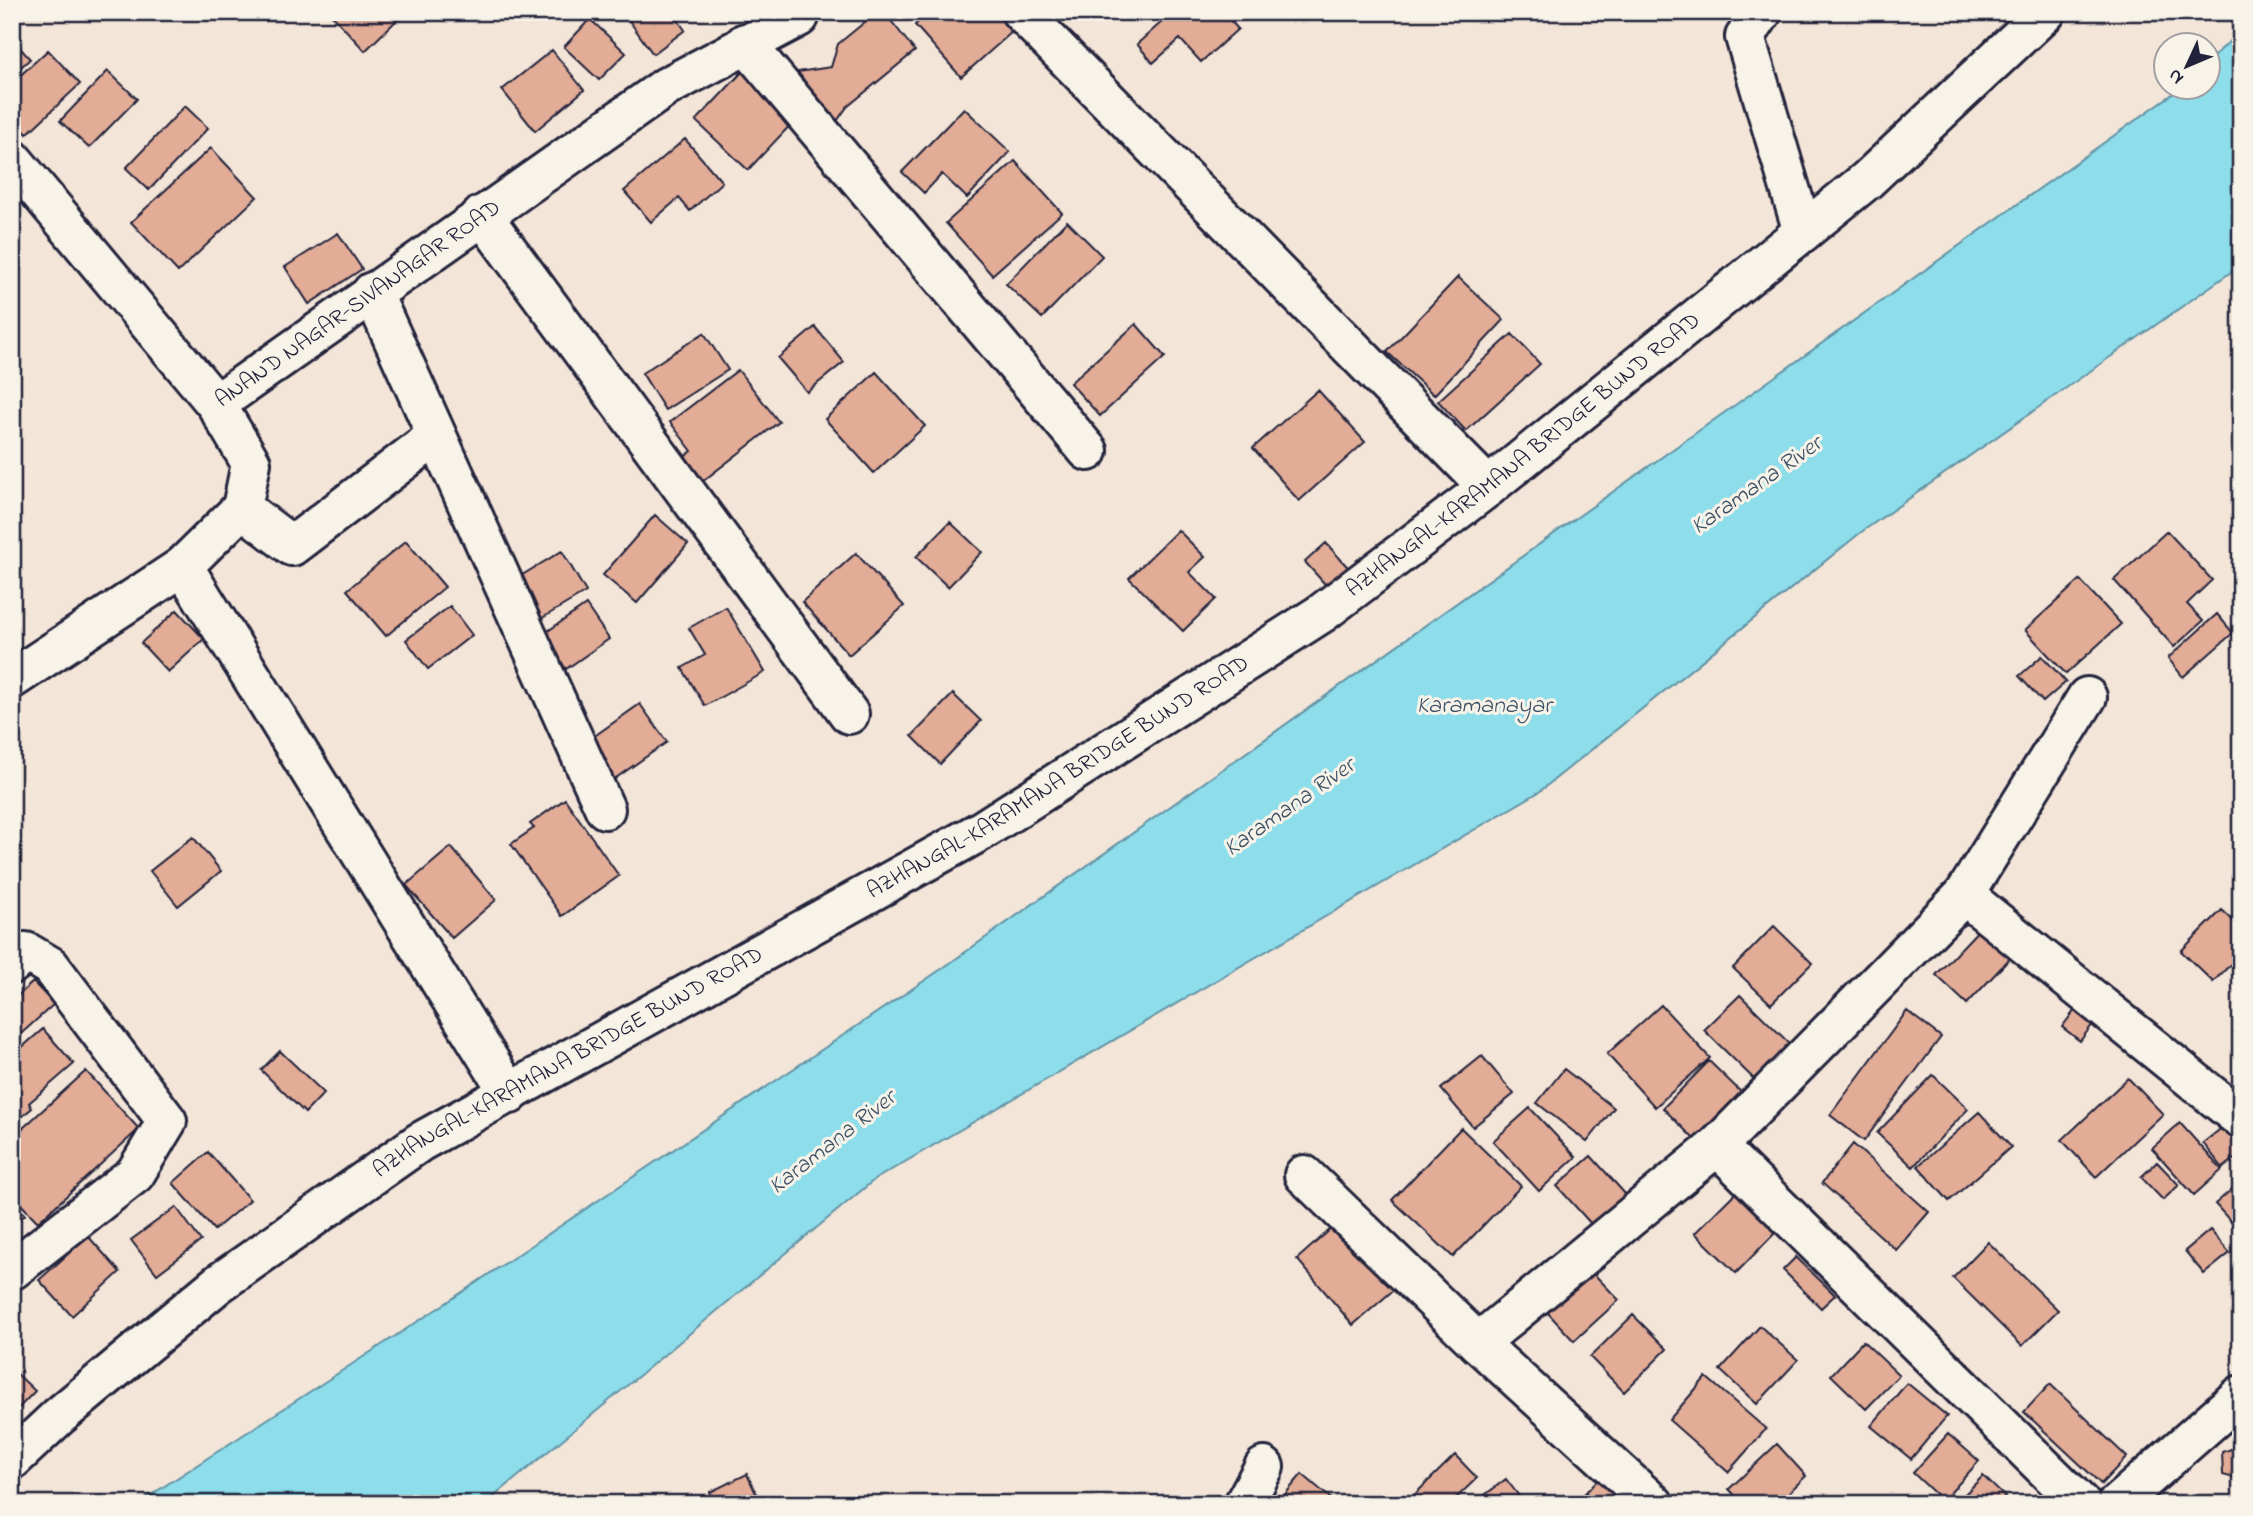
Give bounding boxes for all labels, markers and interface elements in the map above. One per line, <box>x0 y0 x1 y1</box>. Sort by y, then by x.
north arrow <box>2152 32 2222 102</box>
text: N <box>2162 62 2191 90</box>
street label: ANAND NAGAR-SIVANAGAR ROAD <box>208 192 508 416</box>
street label: AZHANGAL-KARAMANA BRIDGE BUND ROAD <box>1339 305 1708 606</box>
water label: Karamana River <box>1684 426 1832 544</box>
street label: AZHANGAL-KARAMANA BRIDGE BUND ROAD <box>861 647 1256 908</box>
water label: Karamanayar <box>1416 689 1554 724</box>
water label: Karamana River <box>1217 748 1365 866</box>
street label: AZHANGAL-KARAMANA BRIDGE BUND ROAD <box>366 938 769 1186</box>
water label: Karamana River <box>762 1080 906 1204</box>

